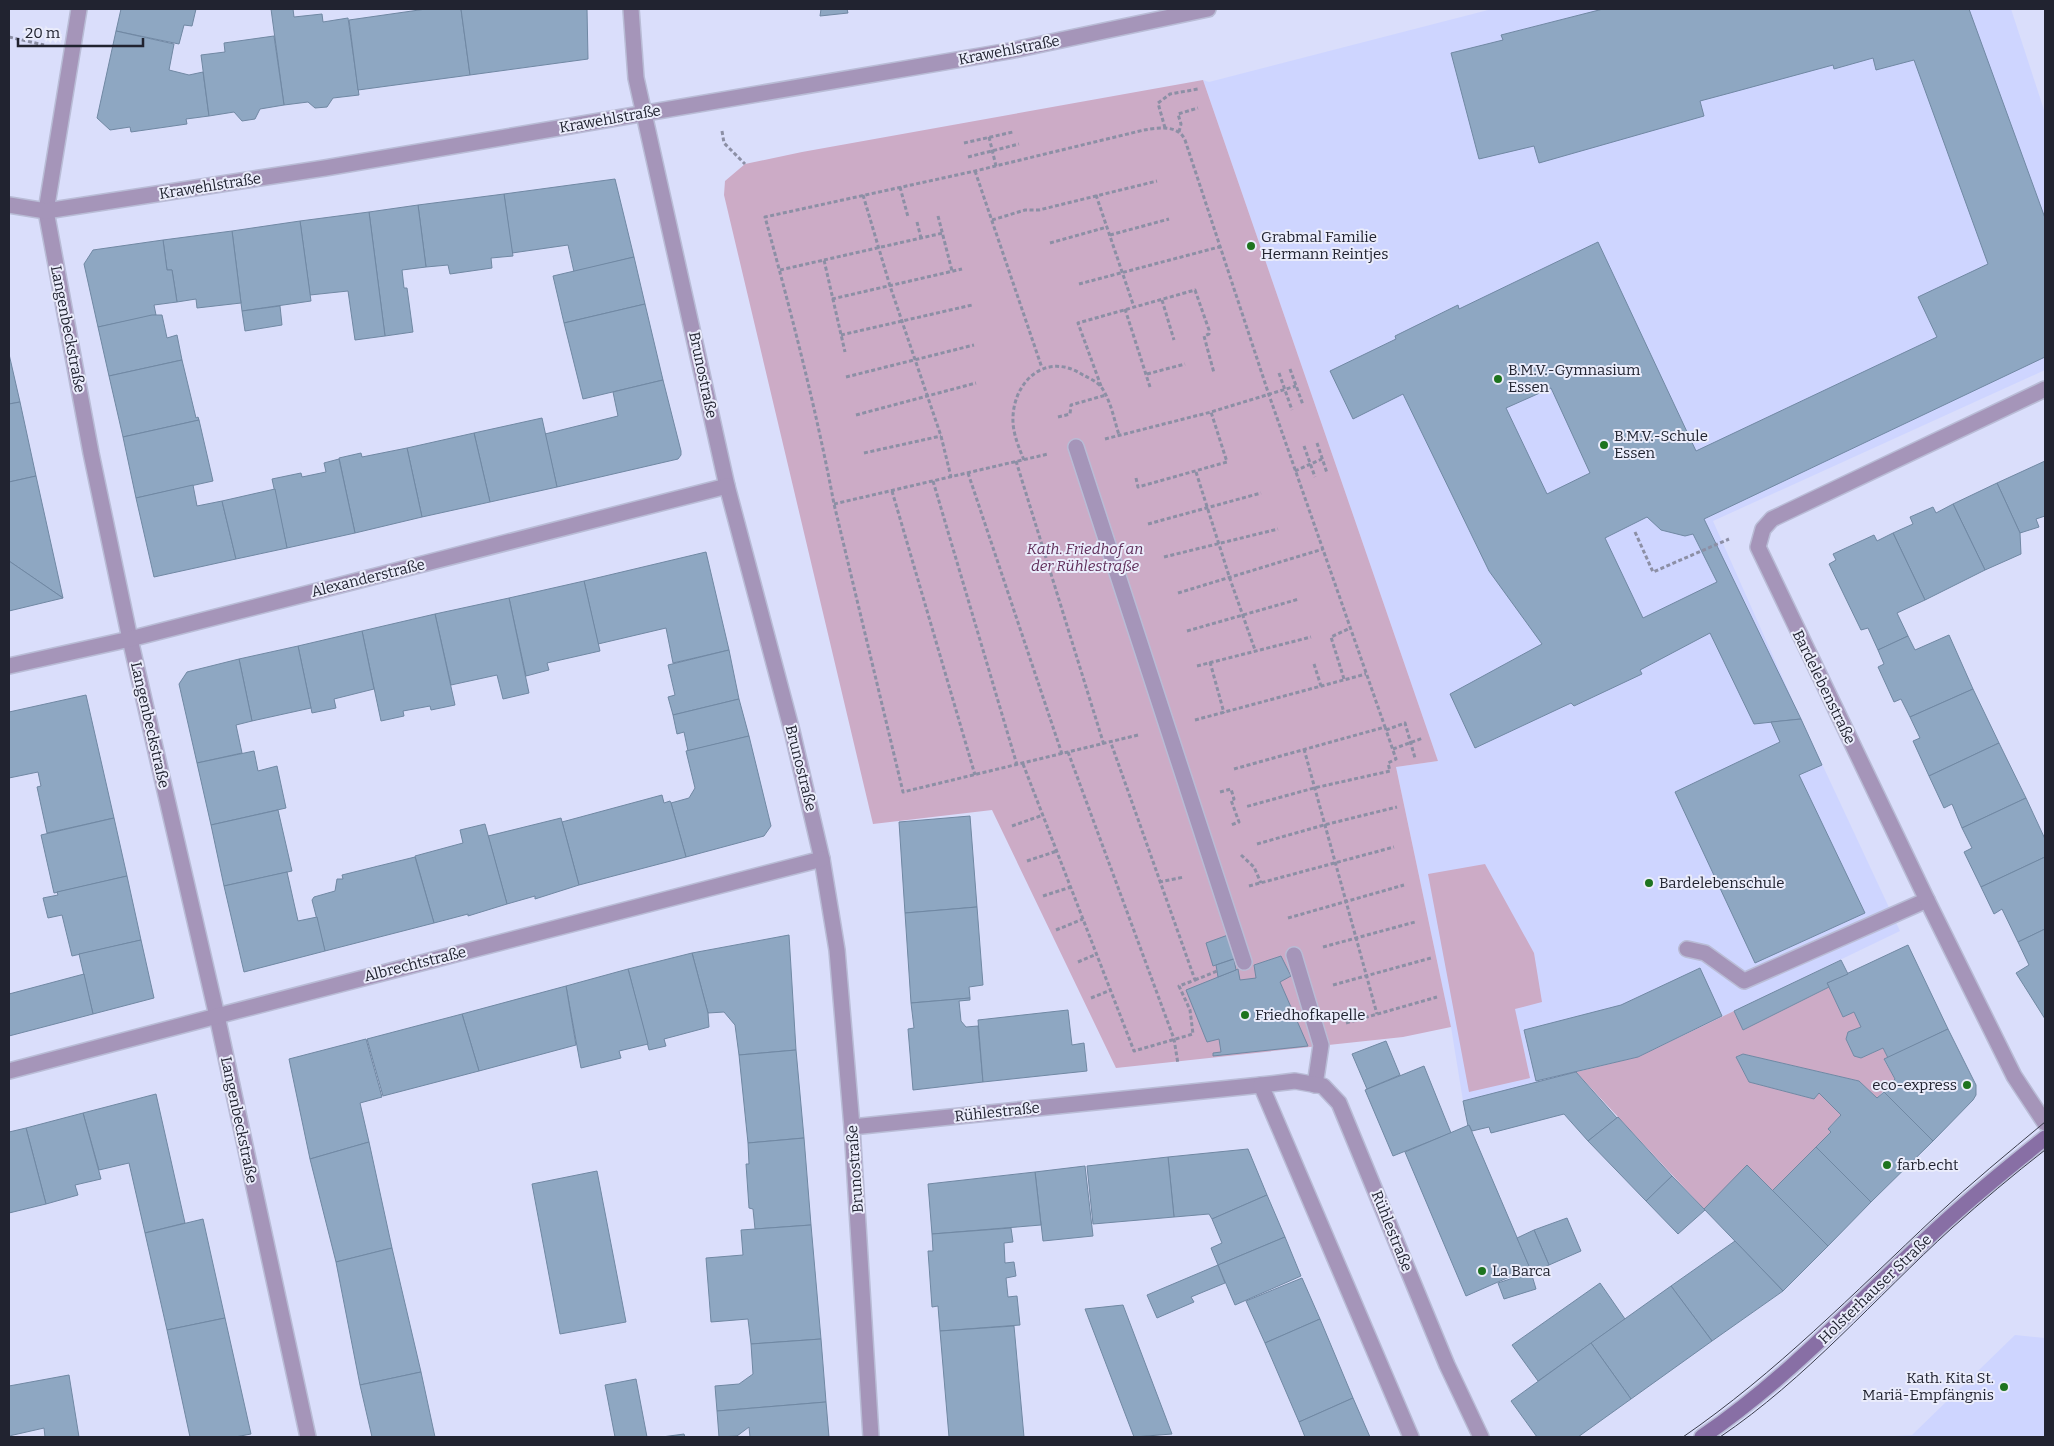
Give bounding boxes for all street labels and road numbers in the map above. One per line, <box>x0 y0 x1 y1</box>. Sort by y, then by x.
street label: Krawehlstraße <box>957 31 1061 69</box>
street label: Krawehlstraße <box>558 101 662 137</box>
street label: Krawehlstraße <box>158 169 262 203</box>
street label: Langenbeckstraße <box>47 264 89 394</box>
street label: Brunostraße <box>685 330 721 420</box>
street label: Alexanderstraße <box>309 555 427 601</box>
street label: Bardelebenstraße <box>1789 627 1859 747</box>
street label: Langenbeckstraße <box>127 660 173 790</box>
street label: Brunostraße <box>782 723 820 813</box>
street label: Albrechtstraße <box>362 943 468 985</box>
street label: Langenbeckstraße <box>217 1055 261 1185</box>
street label: Rühlestraße <box>954 1099 1040 1125</box>
street label: Brunostraße <box>843 1124 867 1214</box>
street label: Rühlestraße <box>1368 1188 1416 1274</box>
street label: Holsterhauser Straße <box>1815 1230 1935 1348</box>

